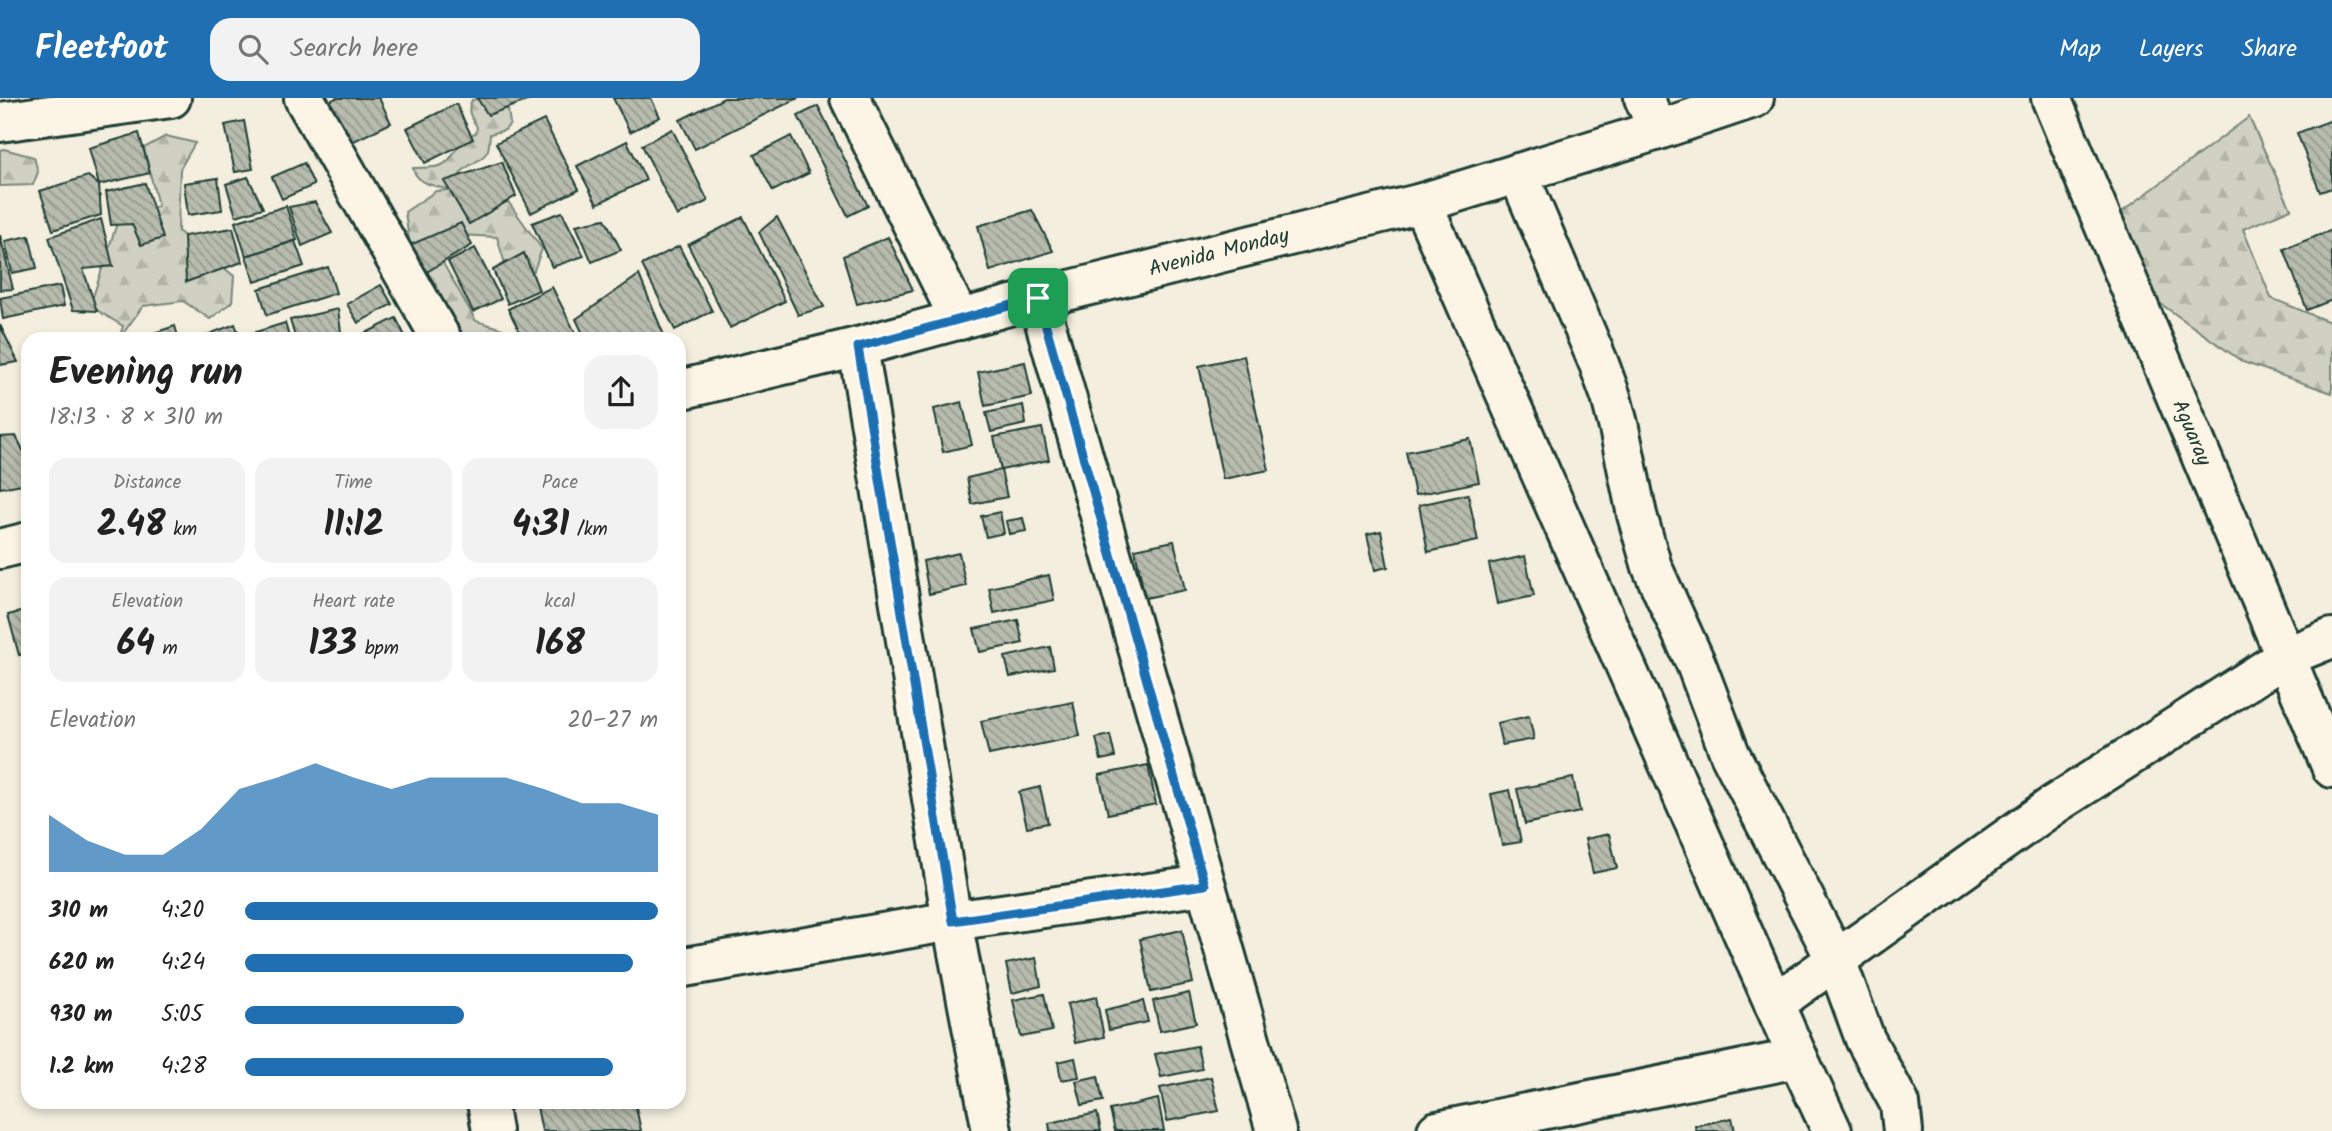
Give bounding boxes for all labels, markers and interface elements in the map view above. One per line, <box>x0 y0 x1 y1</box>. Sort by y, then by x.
search box <box>210 18 700 81</box>
text: Fleetfoot <box>35 23 168 76</box>
text: Search here <box>290 28 418 70</box>
icon: search <box>234 30 272 68</box>
text: Map <box>2059 30 2101 69</box>
text: Layers <box>2139 30 2203 69</box>
text: Share <box>2241 30 2297 69</box>
street label: Avenida Monday <box>1145 220 1293 286</box>
pin <box>1008 268 1068 328</box>
icon: arrive <box>1019 279 1057 317</box>
text: Evening run <box>49 344 243 404</box>
button: share <box>584 355 658 429</box>
street label: Aguaray <box>2162 395 2220 471</box>
text: 18:13 · 8 × 310 m <box>49 400 223 436</box>
text: Distance <box>113 468 181 498</box>
text: Time <box>334 468 373 498</box>
text: Pace <box>542 468 578 498</box>
text: 2.48 <box>97 498 166 554</box>
text: 11:12 <box>323 498 384 554</box>
text: 4:31 <box>512 498 569 554</box>
text: km <box>166 515 197 545</box>
text: /km <box>569 515 608 545</box>
text: Elevation <box>111 587 183 617</box>
text: Heart rate <box>312 587 395 617</box>
text: kcal <box>544 587 575 617</box>
text: 64 <box>117 617 155 673</box>
text: 133 <box>308 617 357 673</box>
text: 168 <box>535 617 585 673</box>
text: m <box>155 634 178 664</box>
text: bpm <box>357 634 399 664</box>
text: Elevation <box>49 703 136 739</box>
text: 20–27 m <box>568 703 658 739</box>
text: 310 m <box>49 893 108 929</box>
text: 4:20 <box>161 893 204 929</box>
text: 620 m <box>49 945 114 981</box>
text: 4:24 <box>161 945 205 981</box>
text: 930 m <box>49 997 113 1033</box>
text: 5:05 <box>161 997 203 1033</box>
text: 1.2 km <box>49 1049 114 1085</box>
text: 4:28 <box>161 1049 207 1085</box>

